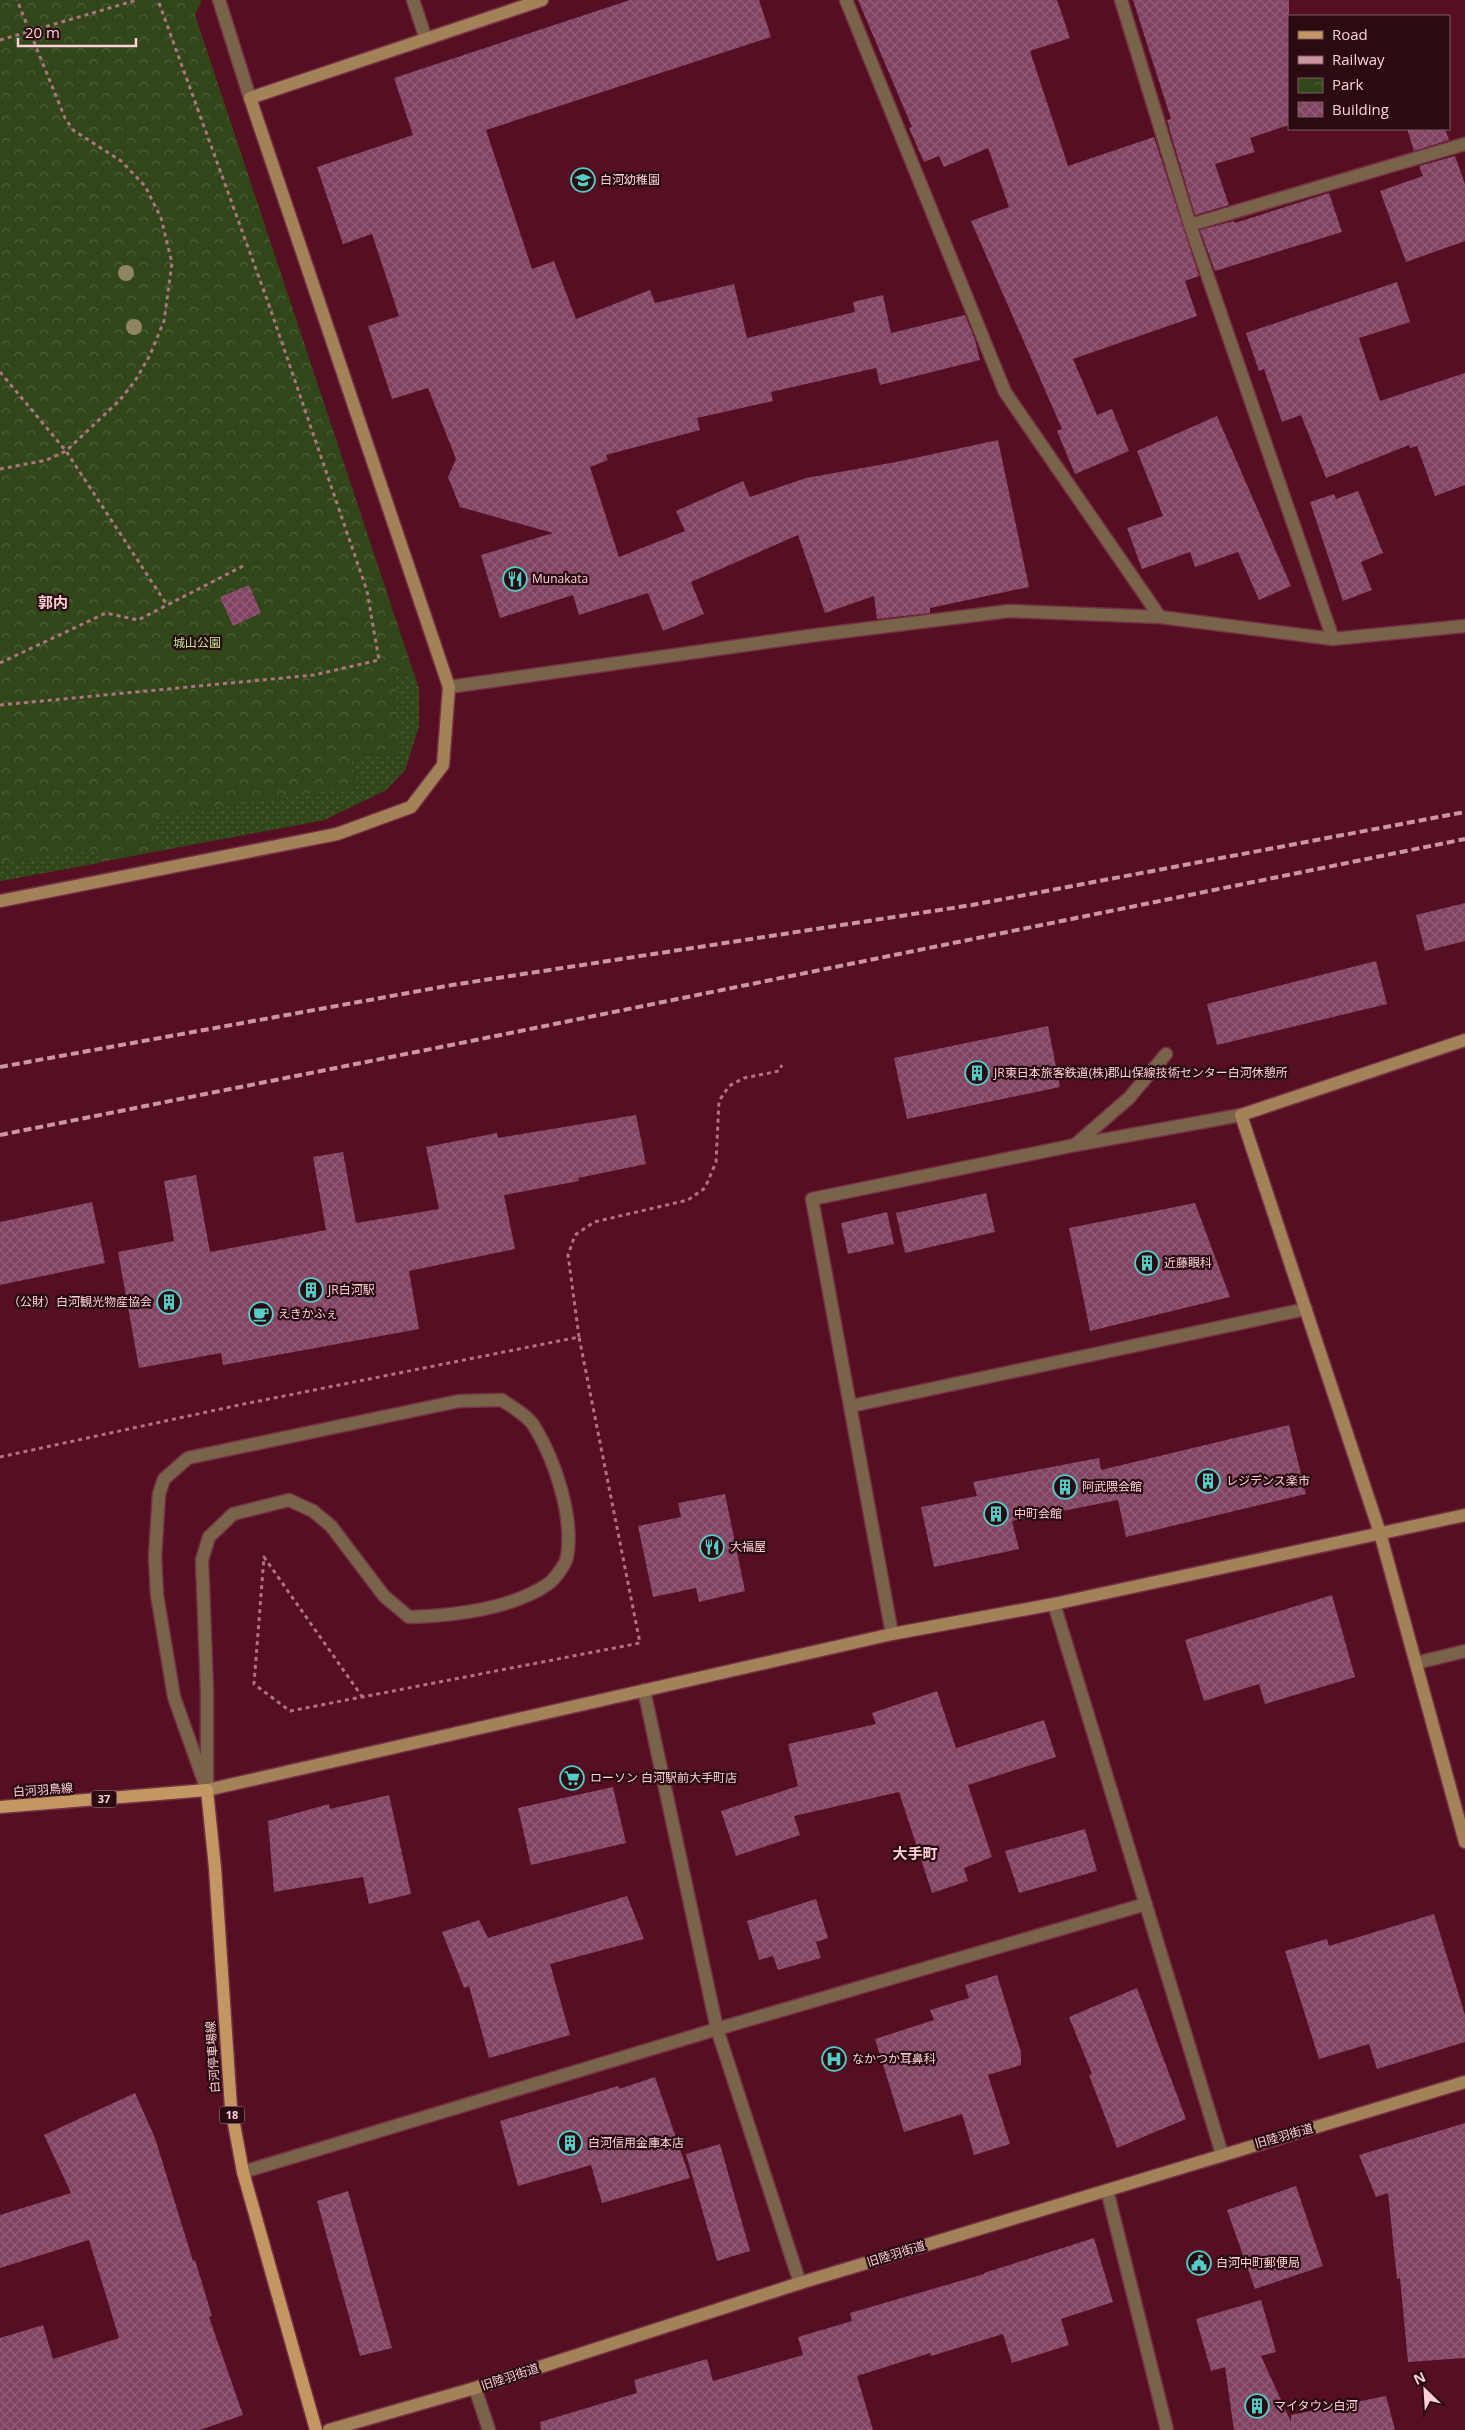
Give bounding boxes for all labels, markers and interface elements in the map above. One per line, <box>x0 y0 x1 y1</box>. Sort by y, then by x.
scale bar <box>18 15 135 47</box>
legend <box>1288 15 1450 130</box>
text: 20 m <box>25 22 60 42</box>
text: Road <box>1332 24 1368 44</box>
text: Railway <box>1332 49 1385 69</box>
text: Park <box>1332 74 1363 94</box>
text: Building <box>1332 99 1389 119</box>
school or university icon: 白河幼稚園 <box>570 167 596 193</box>
place label: 白河幼稚園 <box>600 171 660 188</box>
restaurant icon: Munakata <box>502 566 528 592</box>
place label: Munakata <box>532 570 588 587</box>
district label: 郭内 <box>38 592 68 612</box>
park label: 城山公園 <box>173 634 221 651</box>
building icon: JR東日本旅客鉄道(株)郡山保線技術センター白河休憩所 <box>964 1060 990 1086</box>
place label: JR東日本旅客鉄道(株)郡山保線技術センター白河休憩所 <box>993 1064 1288 1081</box>
building icon: 近藤眼科 <box>1134 1250 1160 1276</box>
place label: 近藤眼科 <box>1164 1254 1212 1271</box>
building icon: JR白河駅 <box>298 1277 324 1303</box>
place label: JR白河駅 <box>327 1281 375 1298</box>
building icon: （公財）白河観光物産協会 <box>156 1289 182 1315</box>
place label: （公財）白河観光物産協会 <box>8 1293 152 1310</box>
cafe icon: えきかふぇ <box>248 1301 274 1327</box>
place label: えきかふぇ <box>278 1305 338 1322</box>
building icon: レジデンス楽市 <box>1195 1468 1221 1494</box>
place label: レジデンス楽市 <box>1226 1472 1310 1489</box>
building icon: 阿武隈会館 <box>1052 1474 1078 1500</box>
place label: 阿武隈会館 <box>1082 1478 1142 1495</box>
building icon: 中町会館 <box>983 1501 1009 1527</box>
place label: 中町会館 <box>1014 1505 1062 1522</box>
restaurant icon: 大福屋 <box>699 1534 725 1560</box>
place label: 大福屋 <box>730 1538 766 1555</box>
supermarket icon: ローソン 白河駅前大手町店 <box>559 1765 585 1791</box>
place label: ローソン 白河駅前大手町店 <box>590 1769 737 1786</box>
street label: 白河羽鳥線 <box>12 1779 73 1800</box>
road number: 37 <box>92 1790 116 1808</box>
district label: 大手町 <box>892 1843 938 1863</box>
street label: 白河停車場線 <box>202 2021 223 2094</box>
hospital icon: なかつか耳鼻科 <box>821 2046 847 2072</box>
place label: なかつか耳鼻科 <box>852 2050 936 2067</box>
road number: 18 <box>220 2106 244 2124</box>
street label: 旧陸羽街道 <box>1253 2119 1315 2152</box>
building icon: 白河信用金庫本店 <box>557 2130 583 2156</box>
place label: 白河信用金庫本店 <box>588 2134 684 2151</box>
street label: 旧陸羽街道 <box>865 2237 927 2270</box>
public building icon: 白河中町郵便局 <box>1186 2250 1212 2276</box>
place label: 白河中町郵便局 <box>1216 2254 1300 2271</box>
street label: 旧陸羽街道 <box>479 2359 541 2394</box>
north arrow <box>1400 2365 1450 2415</box>
text: N <box>1410 2367 1428 2389</box>
building icon: マイタウン白河 <box>1244 2393 1270 2419</box>
place label: マイタウン白河 <box>1274 2397 1358 2414</box>

